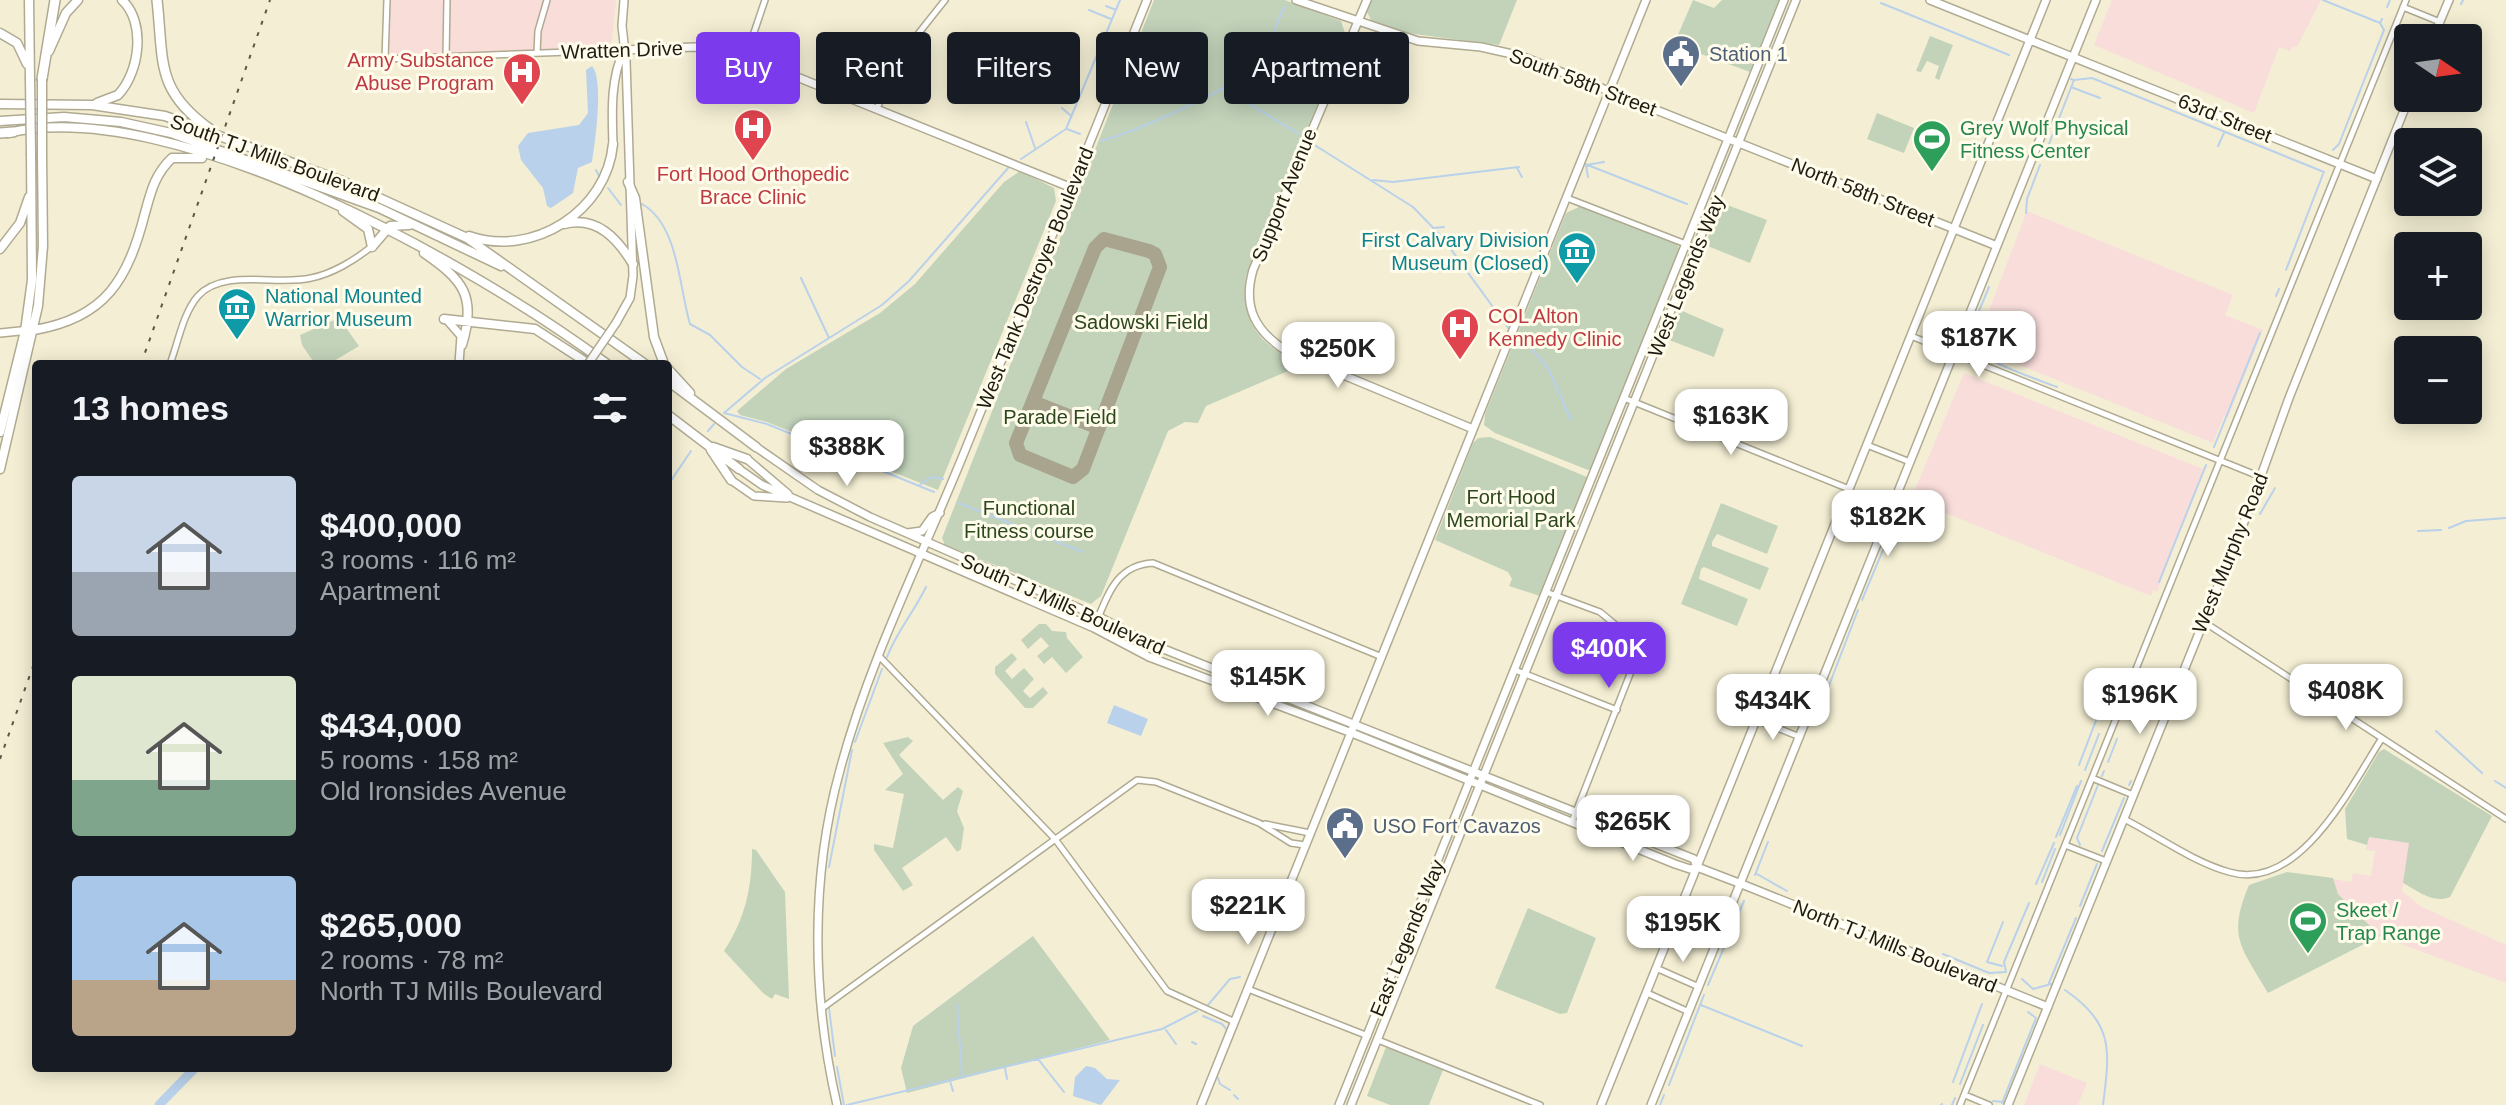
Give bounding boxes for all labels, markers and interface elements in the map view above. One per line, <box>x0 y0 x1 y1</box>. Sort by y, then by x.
north arrow <box>2394 24 2482 112</box>
map controls <box>2394 24 2482 424</box>
chip: Buy <box>696 32 800 104</box>
chip: Rent <box>816 32 931 104</box>
chip: Filters <box>947 32 1080 104</box>
chip: New <box>1096 32 1208 104</box>
chip: Apartment <box>1224 32 1409 104</box>
public building icon: Station 1 <box>1660 33 1702 88</box>
street label: Wratten Drive <box>561 37 683 63</box>
place label: Station 1 <box>1709 43 1788 65</box>
street label: South 58th Street <box>1506 44 1660 120</box>
place label: Army Substance Abuse Program <box>347 49 494 94</box>
hospital icon: Army Substance Abuse Program <box>501 51 543 106</box>
street label: 63rd Street <box>2175 89 2275 147</box>
hospital icon: Fort Hood Orthopedic Brace Clinic <box>732 107 774 162</box>
street label: South TJ Mills Boulevard <box>167 110 383 206</box>
place label: Grey Wolf Physical Fitness Center <box>1960 117 2129 162</box>
sports icon: Grey Wolf Physical Fitness Center <box>1911 118 1953 173</box>
street label: Support Avenue <box>1247 125 1321 265</box>
button: layers <box>2394 128 2482 216</box>
street label: West Tank Destroyer Boulevard <box>972 144 1098 412</box>
street label: North 58th Street <box>1788 153 1938 231</box>
place label: Fort Hood Orthopedic Brace Clinic <box>657 163 849 208</box>
street label: West Legends Way <box>1644 192 1728 360</box>
place label: First Calvary Division Museum (Closed) <box>1361 229 1549 274</box>
museum icon: First Calvary Division Museum (Closed) <box>1556 230 1598 285</box>
button: + <box>2394 232 2482 320</box>
place label: National Mounted Warrior Museum <box>265 285 422 330</box>
museum icon: National Mounted Warrior Museum <box>216 286 258 341</box>
place label: COL Alton Kennedy Clinic <box>1488 305 1621 350</box>
hospital icon: COL Alton Kennedy Clinic <box>1439 306 1481 361</box>
park label: Sadowski Field <box>1074 311 1208 333</box>
pin: $187K <box>1923 311 2035 379</box>
pin: $250K <box>1282 322 1394 390</box>
text: $187K <box>1941 322 2017 352</box>
text: $250K <box>1300 333 1376 363</box>
button: − <box>2394 336 2482 424</box>
icon: filters <box>588 386 632 430</box>
text: 13 homes <box>72 389 229 427</box>
pin: $163K <box>1675 389 1787 457</box>
text: $163K <box>1693 400 1769 430</box>
park label: Parade Field <box>1003 406 1117 428</box>
pin: $388K <box>791 420 903 488</box>
text: $388K <box>809 431 885 461</box>
street label: West Murphy Road <box>2188 470 2272 636</box>
park label: Fort Hood Memorial Park <box>1447 486 1576 531</box>
pin: $182K <box>1832 490 1944 558</box>
park label: Functional Fitness course <box>964 497 1094 542</box>
text: $182K <box>1850 501 1926 531</box>
text: $400,000 <box>320 506 462 544</box>
icon: home <box>136 508 232 604</box>
text: 3 rooms · 116 m² <box>320 545 516 575</box>
street label: South TJ Mills Boulevard <box>958 549 1168 659</box>
text: Apartment <box>320 576 440 606</box>
pin: $400K <box>1553 622 1665 690</box>
text: $400K <box>1571 633 1647 663</box>
pin: $145K <box>1212 650 1324 718</box>
text: $145K <box>1230 661 1306 691</box>
pin: $408K <box>2290 664 2402 732</box>
pin: $196K <box>2084 668 2196 736</box>
pin: $434K <box>1717 674 1829 742</box>
text: $408K <box>2308 675 2384 705</box>
text: $196K <box>2102 679 2178 709</box>
text: $434K <box>1735 685 1811 715</box>
text: $434,000 <box>320 706 462 744</box>
icon: home <box>136 708 232 804</box>
text: 5 rooms · 158 m² <box>320 745 518 775</box>
text: Old Ironsides Avenue <box>320 776 567 806</box>
pin: $265K <box>1577 795 1689 863</box>
public building icon: USO Fort Cavazos <box>1324 805 1366 860</box>
text: $265K <box>1595 806 1671 836</box>
place label: USO Fort Cavazos <box>1373 815 1541 837</box>
street label: East Legends Way <box>1365 856 1449 1020</box>
pin: $221K <box>1192 879 1304 947</box>
text: $221K <box>1210 890 1286 920</box>
street label: North TJ Mills Boulevard <box>1790 895 2000 997</box>
pin: $195K <box>1627 896 1739 964</box>
place label: Skeet / Trap Range <box>2336 899 2441 944</box>
sports icon: Skeet / Trap Range <box>2287 900 2329 955</box>
text: $265,000 <box>320 906 462 944</box>
text: $195K <box>1645 907 1721 937</box>
icon: home <box>136 908 232 1004</box>
text: 2 rooms · 78 m² <box>320 945 504 975</box>
text: North TJ Mills Boulevard <box>320 976 603 1006</box>

